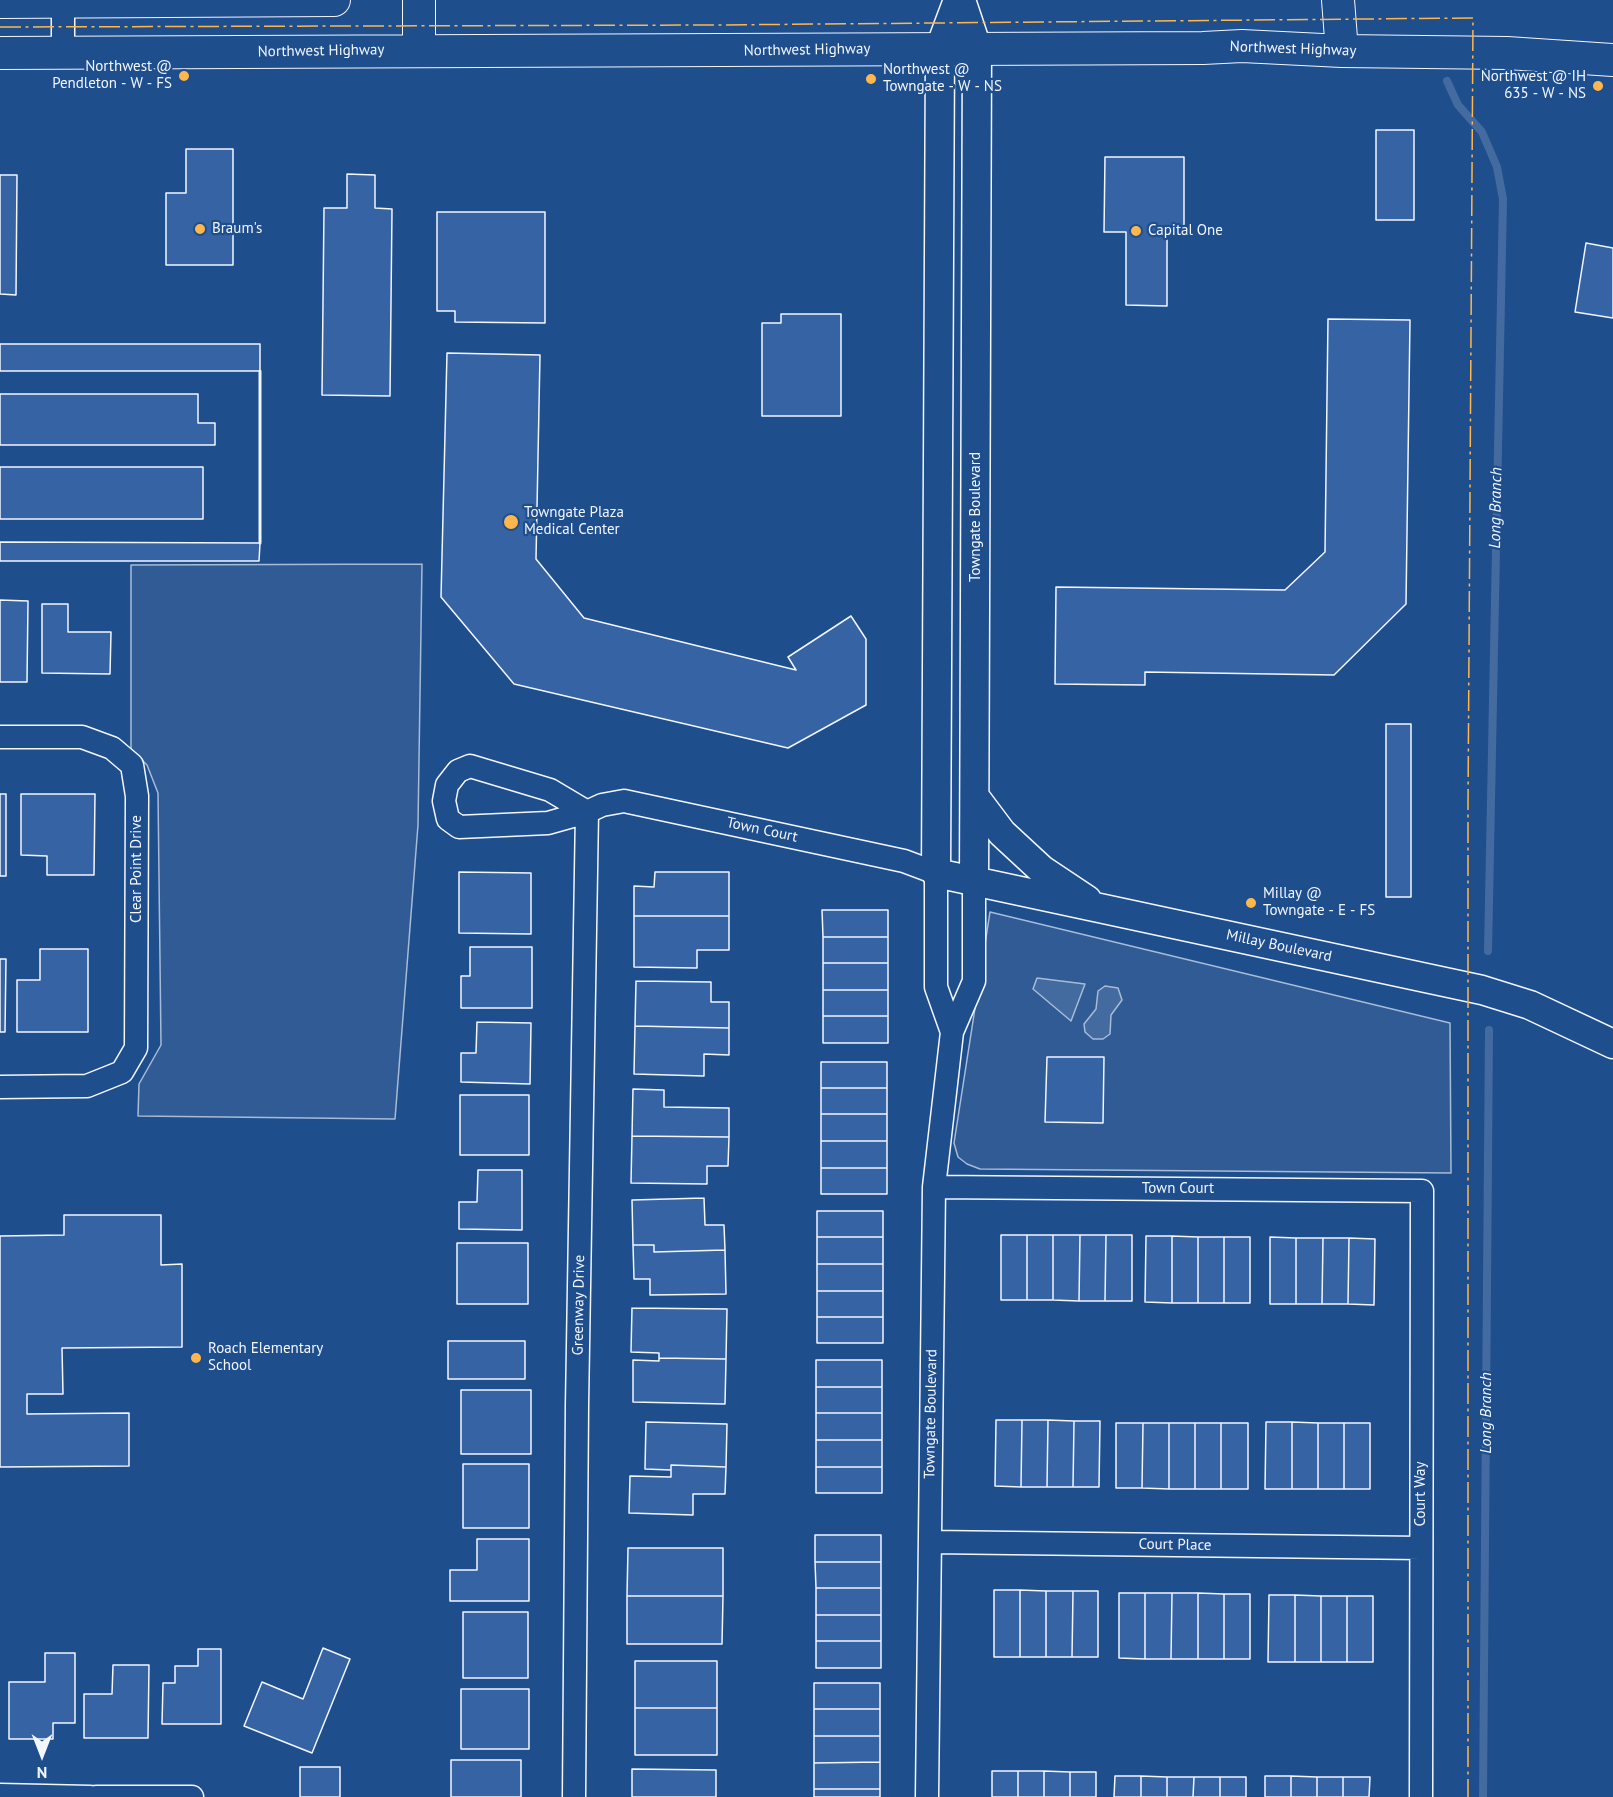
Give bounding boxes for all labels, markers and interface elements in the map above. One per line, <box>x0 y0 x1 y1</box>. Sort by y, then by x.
street label: Northwest Highway <box>1229 38 1357 60</box>
street label: Northwest Highway <box>744 40 870 60</box>
street label: Northwest Highway <box>258 41 384 61</box>
place label: Northwest @ Pendleton - W - FS <box>52 58 172 93</box>
place label: Northwest @ Towngate - W - NS <box>883 61 1002 96</box>
place label: Northwest @ IH 635 - W - NS <box>1481 68 1586 103</box>
marker: Northwest @ Pendleton - W - FS <box>177 69 191 83</box>
marker: Northwest @ Towngate - W - NS <box>864 72 878 86</box>
marker: Northwest @ IH 635 - W - NS <box>1591 79 1605 93</box>
place label: Braum's <box>212 220 262 238</box>
marker: Braum's <box>193 222 207 236</box>
place label: Capital One <box>1148 222 1223 240</box>
marker: Capital One <box>1129 224 1143 238</box>
street label: Towngate Boulevard <box>967 452 985 582</box>
water label: Long Branch <box>1486 467 1506 549</box>
place label: Towngate Plaza Medical Center <box>524 504 624 539</box>
marker: Towngate Plaza Medical Center <box>502 513 520 531</box>
street label: Town Court <box>725 814 799 846</box>
street label: Clear Point Drive <box>128 815 146 923</box>
place label: Millay @ Towngate - E - FS <box>1263 885 1375 920</box>
marker: Millay @ Towngate - E - FS <box>1244 896 1258 910</box>
street label: Millay Boulevard <box>1225 926 1333 966</box>
street label: Town Court <box>1142 1180 1214 1198</box>
street label: Greenway Drive <box>569 1255 589 1355</box>
place label: Roach Elementary School <box>208 1340 323 1375</box>
street label: Towngate Boulevard <box>921 1349 941 1479</box>
marker: Roach Elementary School <box>189 1351 203 1365</box>
water label: Long Branch <box>1476 1372 1496 1454</box>
street label: Court Way <box>1412 1461 1430 1527</box>
street label: Court Place <box>1138 1535 1212 1555</box>
north arrow <box>12 1725 72 1785</box>
text: N <box>37 1763 47 1783</box>

